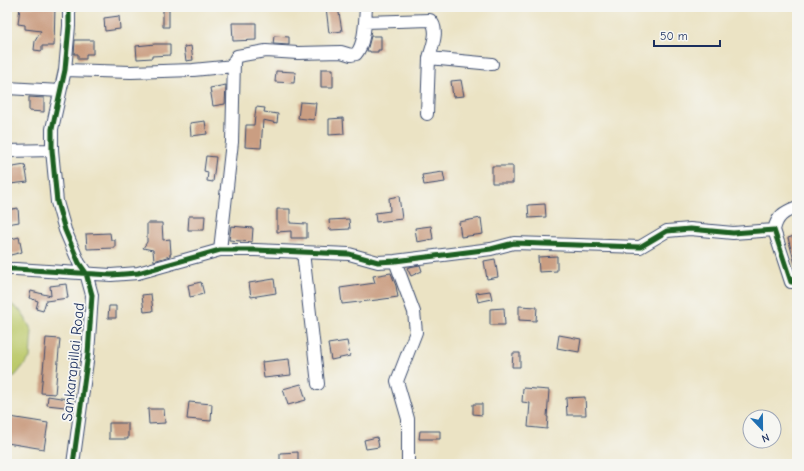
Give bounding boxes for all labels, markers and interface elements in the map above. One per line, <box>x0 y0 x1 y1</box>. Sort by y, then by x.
scale bar <box>654 22 720 48</box>
text: 50 m <box>660 29 688 43</box>
street label: Sankarapillai Road <box>58 302 88 422</box>
north arrow <box>742 409 782 449</box>
text: N <box>760 430 771 445</box>

